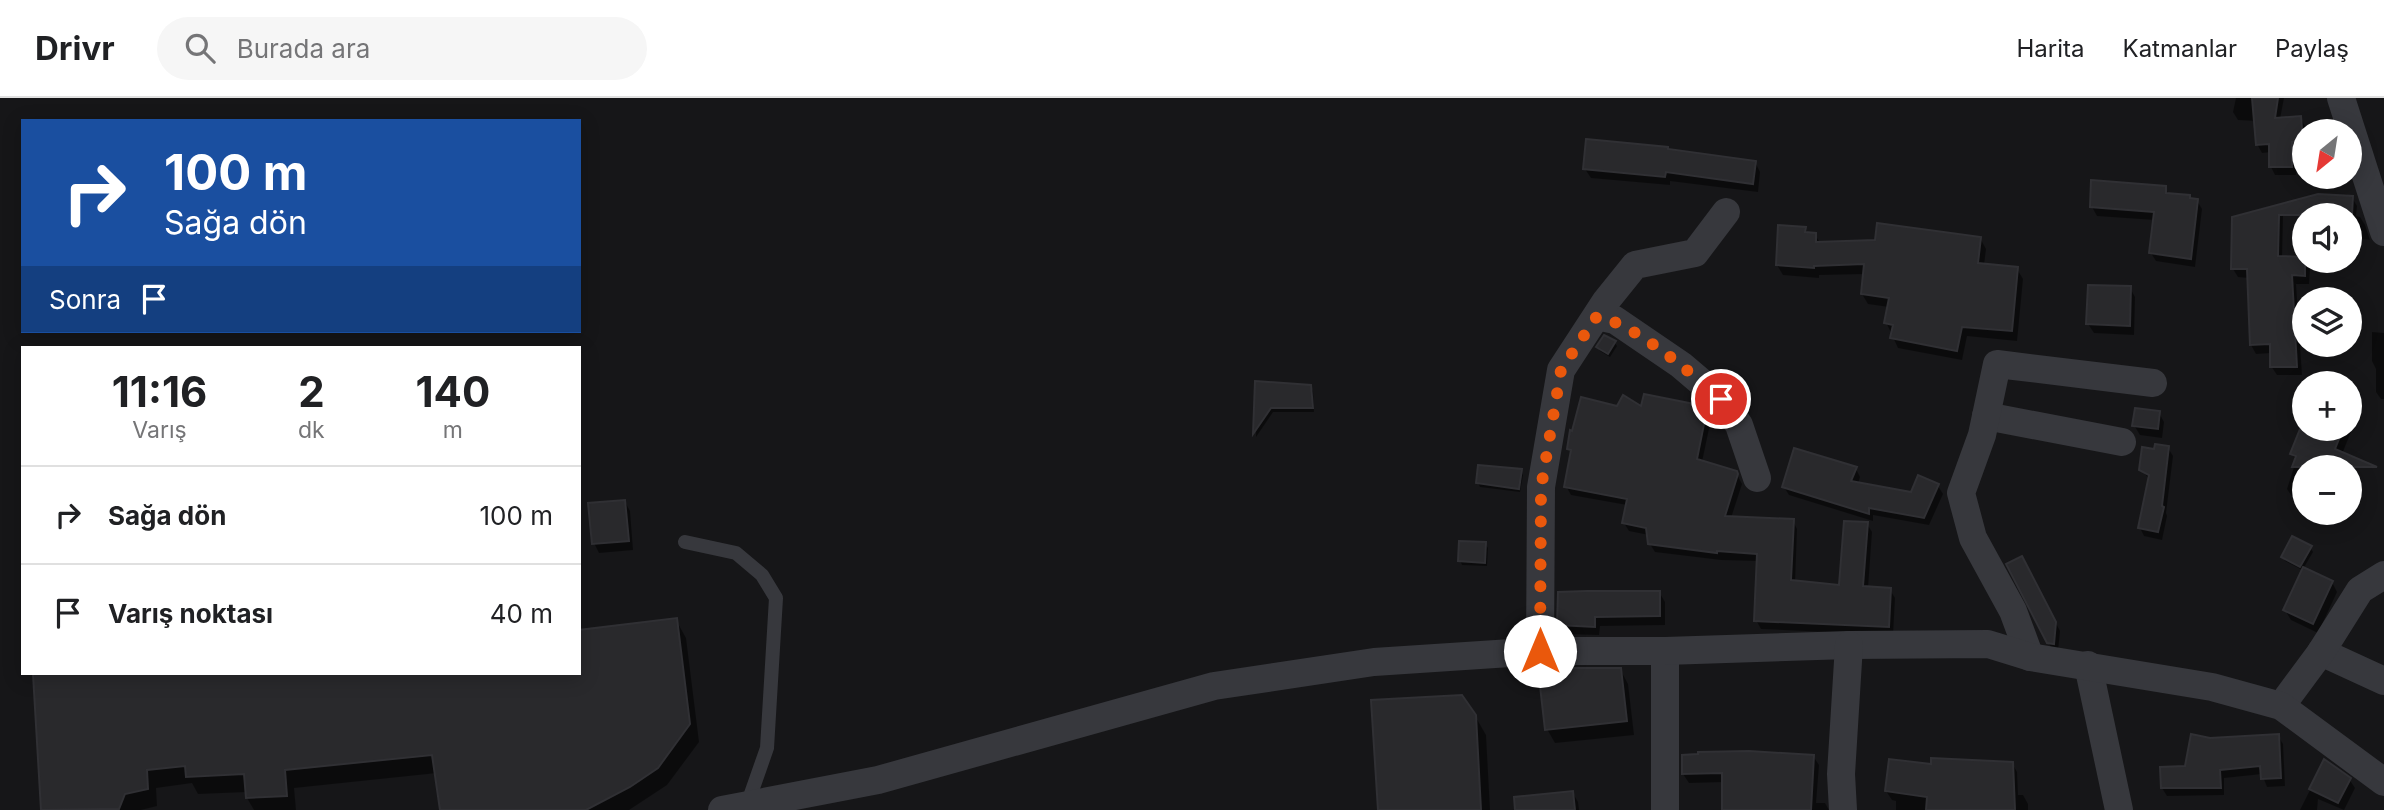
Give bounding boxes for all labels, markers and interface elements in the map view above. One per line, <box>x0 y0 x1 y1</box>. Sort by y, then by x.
search box <box>157 17 647 80</box>
text: Drivr <box>35 28 115 68</box>
icon: search <box>181 29 219 67</box>
text: Burada ara <box>237 33 370 64</box>
text: Harita <box>2017 34 2085 63</box>
text: Katmanlar <box>2123 34 2237 63</box>
text: Paylaş <box>2275 34 2349 63</box>
north arrow <box>2292 119 2362 189</box>
map controls <box>2292 119 2362 525</box>
text: 100 m <box>164 143 308 202</box>
icon: right <box>49 147 140 238</box>
text: Sağa dön <box>164 203 307 242</box>
button: sound <box>2292 203 2362 273</box>
icon: arrive <box>135 280 173 318</box>
text: Sonra <box>49 284 121 315</box>
button: layers <box>2292 287 2362 357</box>
text: 11:16 <box>112 366 207 417</box>
text: 2 <box>298 366 325 417</box>
text: 140 <box>415 366 490 417</box>
pin <box>1691 369 1751 429</box>
button: + <box>2292 371 2362 441</box>
icon: arrive <box>1702 380 1740 418</box>
text: Varış <box>132 416 187 444</box>
text: dk <box>298 416 325 444</box>
text: m <box>443 416 463 444</box>
button: − <box>2292 455 2362 525</box>
icon: right <box>49 496 87 534</box>
text: Sağa dön <box>108 500 226 531</box>
text: 100 m <box>480 500 553 531</box>
icon: arrive <box>49 594 87 632</box>
text: Varış noktası <box>108 598 273 629</box>
text: 40 m <box>490 598 553 629</box>
position arrow <box>1503 614 1577 688</box>

